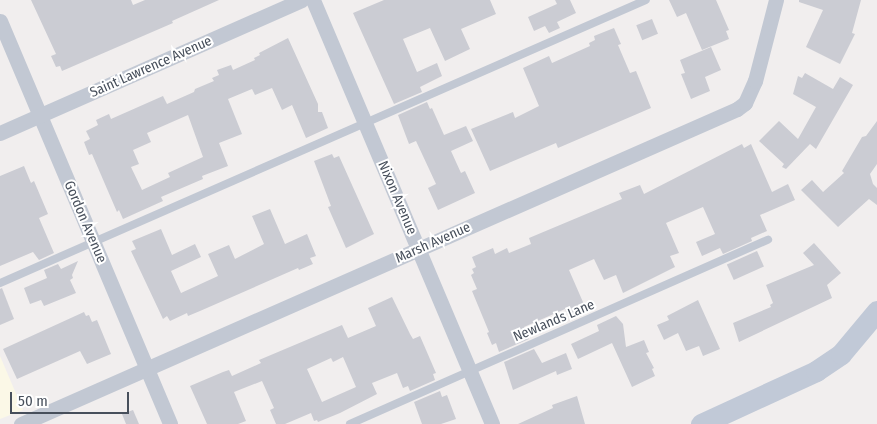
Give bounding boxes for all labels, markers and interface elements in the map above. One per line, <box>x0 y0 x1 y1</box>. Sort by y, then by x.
street label: Saint Lawrence Avenue <box>88 33 214 101</box>
street label: Nixon Avenue <box>374 159 420 237</box>
street label: Gordon Avenue <box>60 178 110 266</box>
street label: Marsh Avenue <box>393 219 473 267</box>
street label: Newlands Lane <box>511 296 597 346</box>
scale bar <box>12 382 131 414</box>
text: 50 m <box>18 392 48 410</box>

